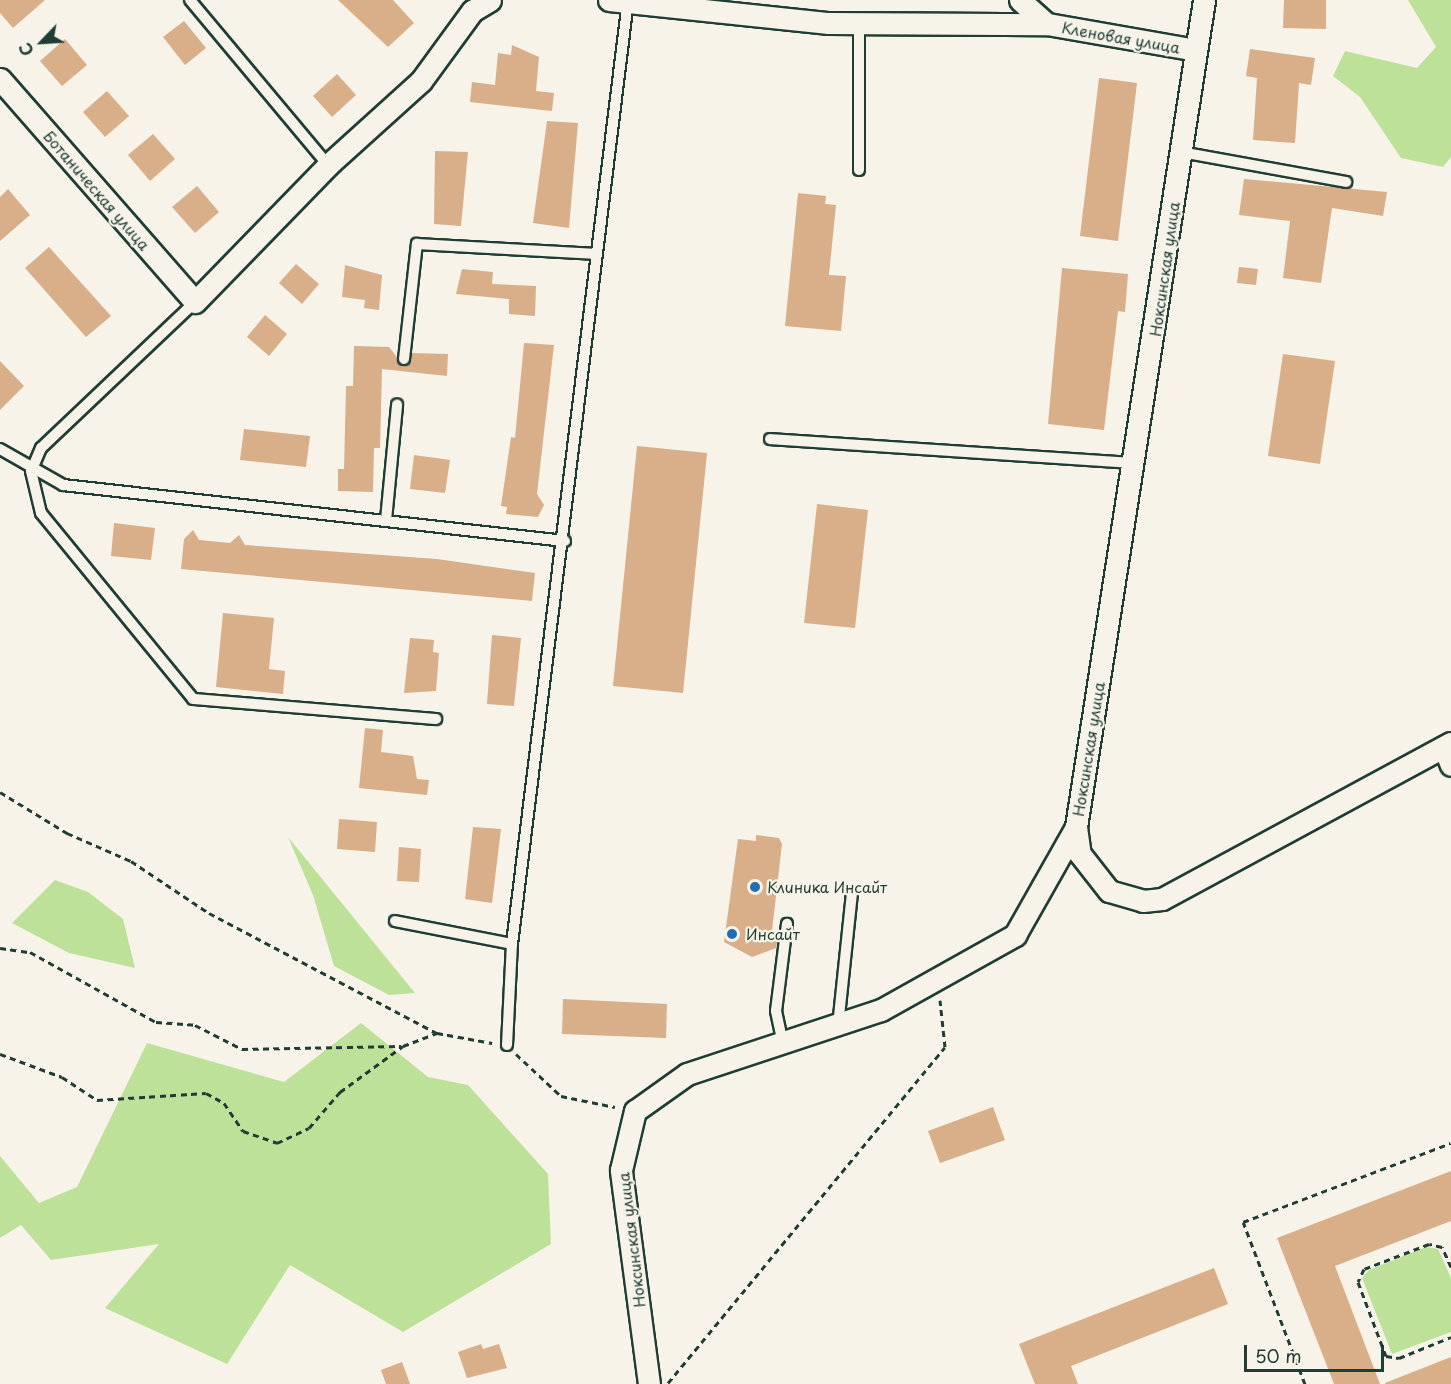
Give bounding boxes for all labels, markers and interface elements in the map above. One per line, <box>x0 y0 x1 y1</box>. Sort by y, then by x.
north arrow <box>12 12 72 72</box>
street label: Кленовая улица <box>1060 18 1182 56</box>
text: С <box>12 39 39 60</box>
street label: Ботаническая улица <box>40 126 154 254</box>
street label: Ноксинская улица <box>1146 200 1182 338</box>
street label: Ноксинская улица <box>1068 680 1108 818</box>
place label: Клиника Инсайт <box>767 878 889 896</box>
marker: Клиника Инсайт <box>748 880 762 894</box>
marker: Инсайт <box>723 925 741 943</box>
place label: Инсайт <box>746 925 800 943</box>
street label: Ноксинская улица <box>614 1171 648 1309</box>
scale bar <box>1247 1333 1386 1371</box>
text: 50 m <box>1255 1342 1302 1369</box>

